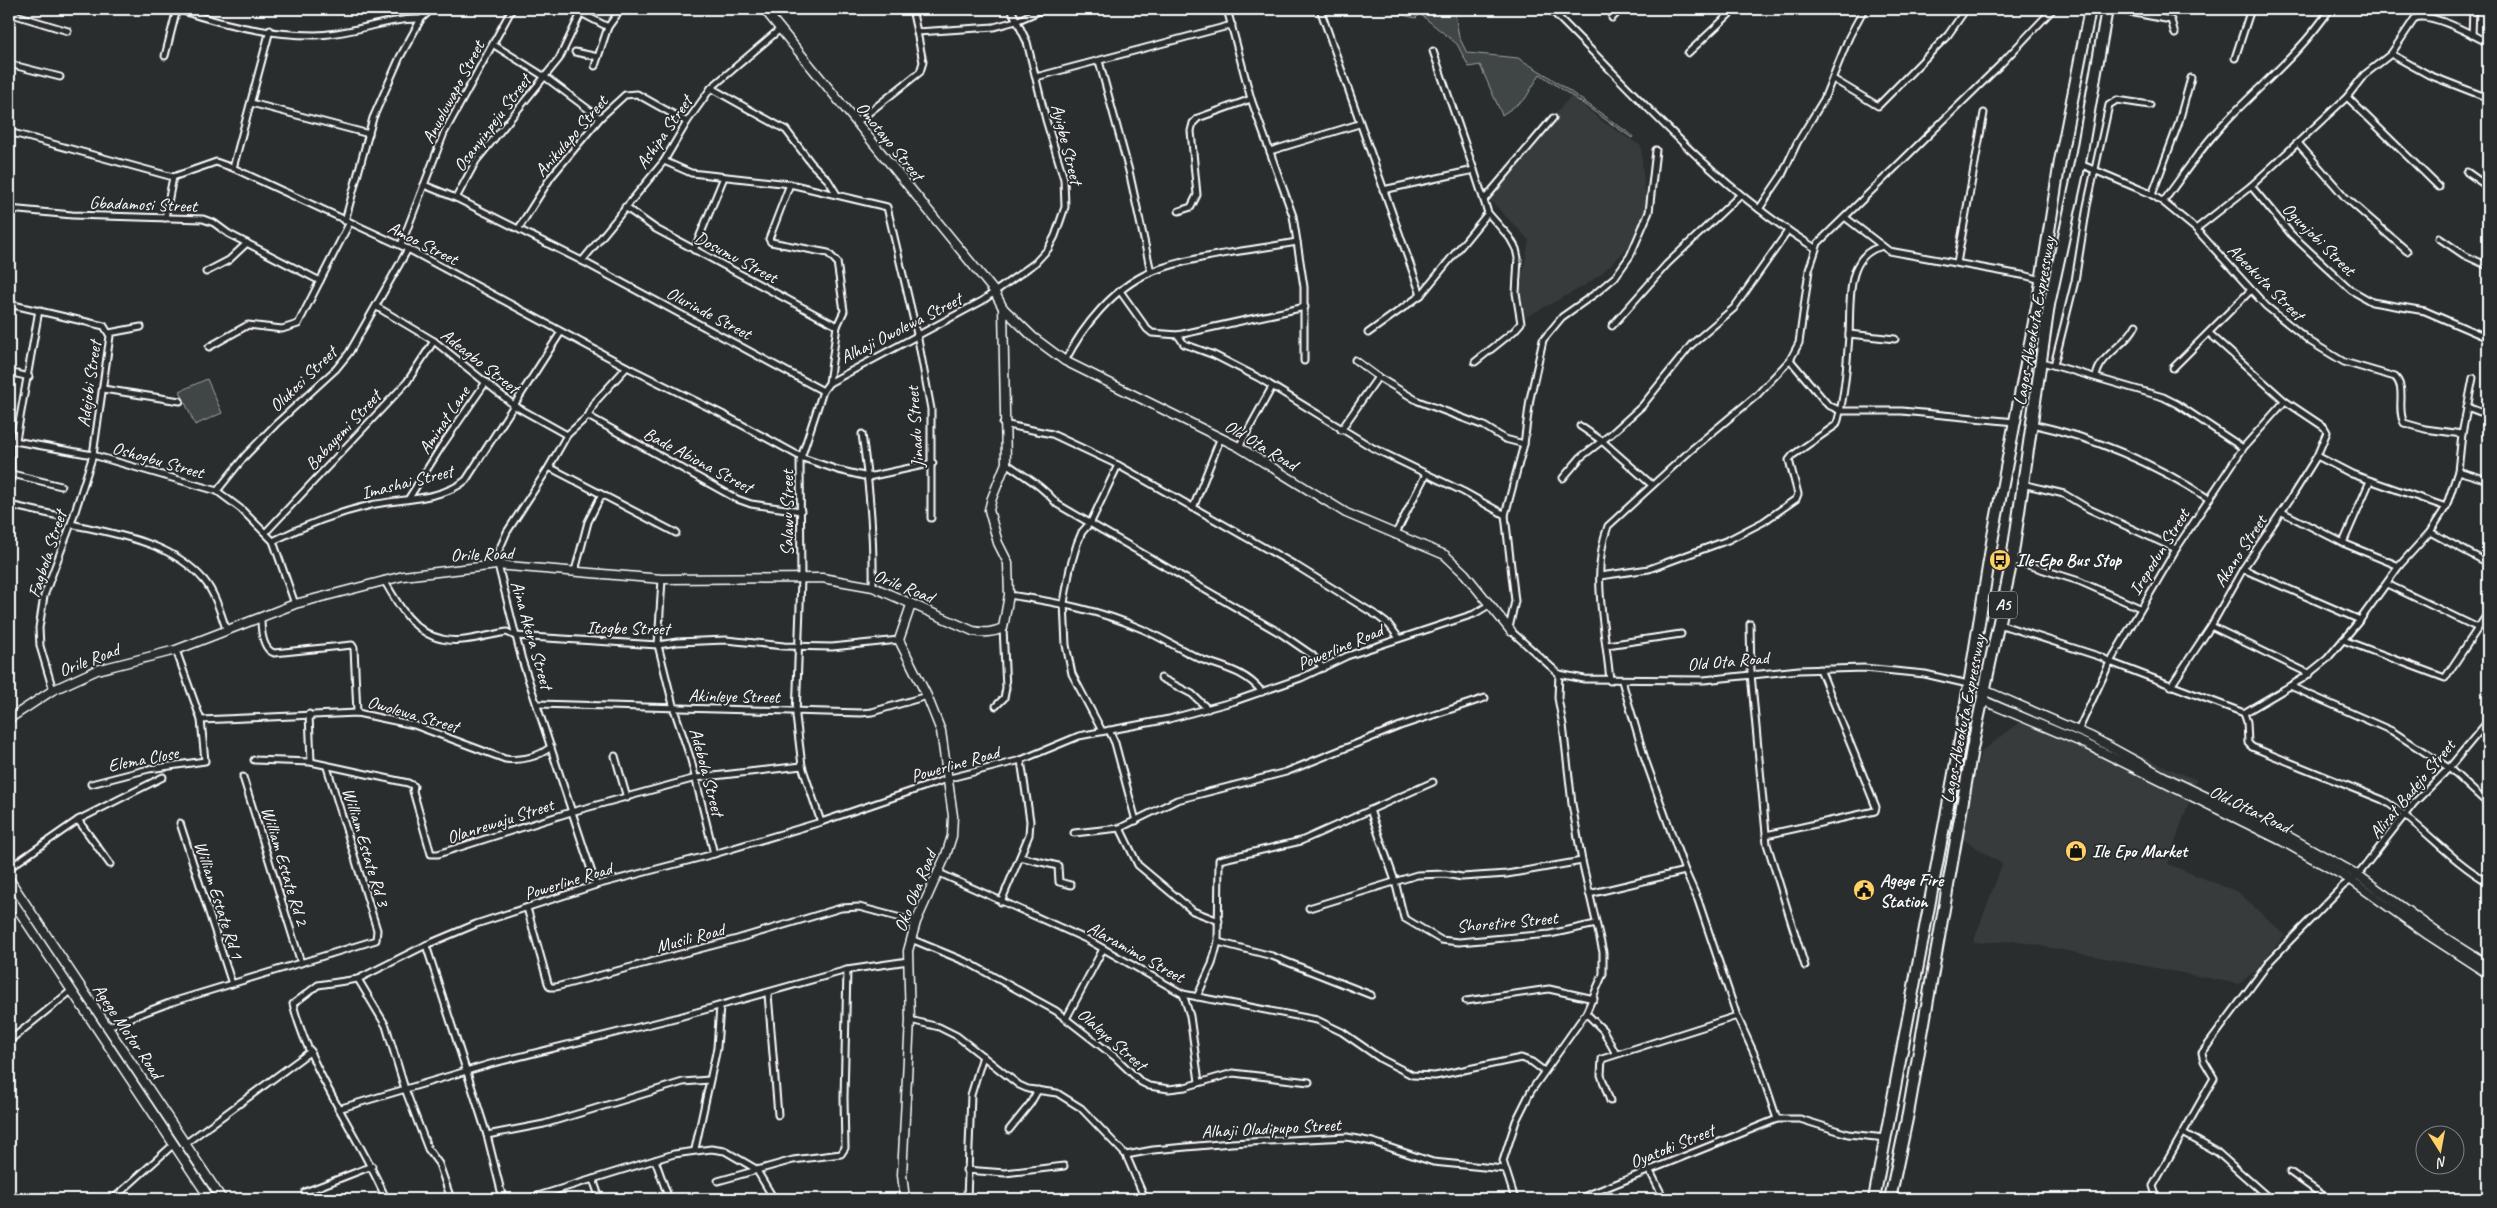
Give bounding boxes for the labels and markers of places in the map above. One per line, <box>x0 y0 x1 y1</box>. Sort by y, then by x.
bus stop icon: Ile-Epo Bus Stop <box>1988 548 2012 572</box>
place label: Ile-Epo Bus Stop <box>2016 549 2122 571</box>
shop icon: Ile Epo Market <box>2064 839 2088 863</box>
place label: Ile Epo Market <box>2092 840 2189 862</box>
place label: Agege Fire Station <box>1880 869 1945 912</box>
public building icon: Agege Fire Station <box>1852 878 1876 902</box>

